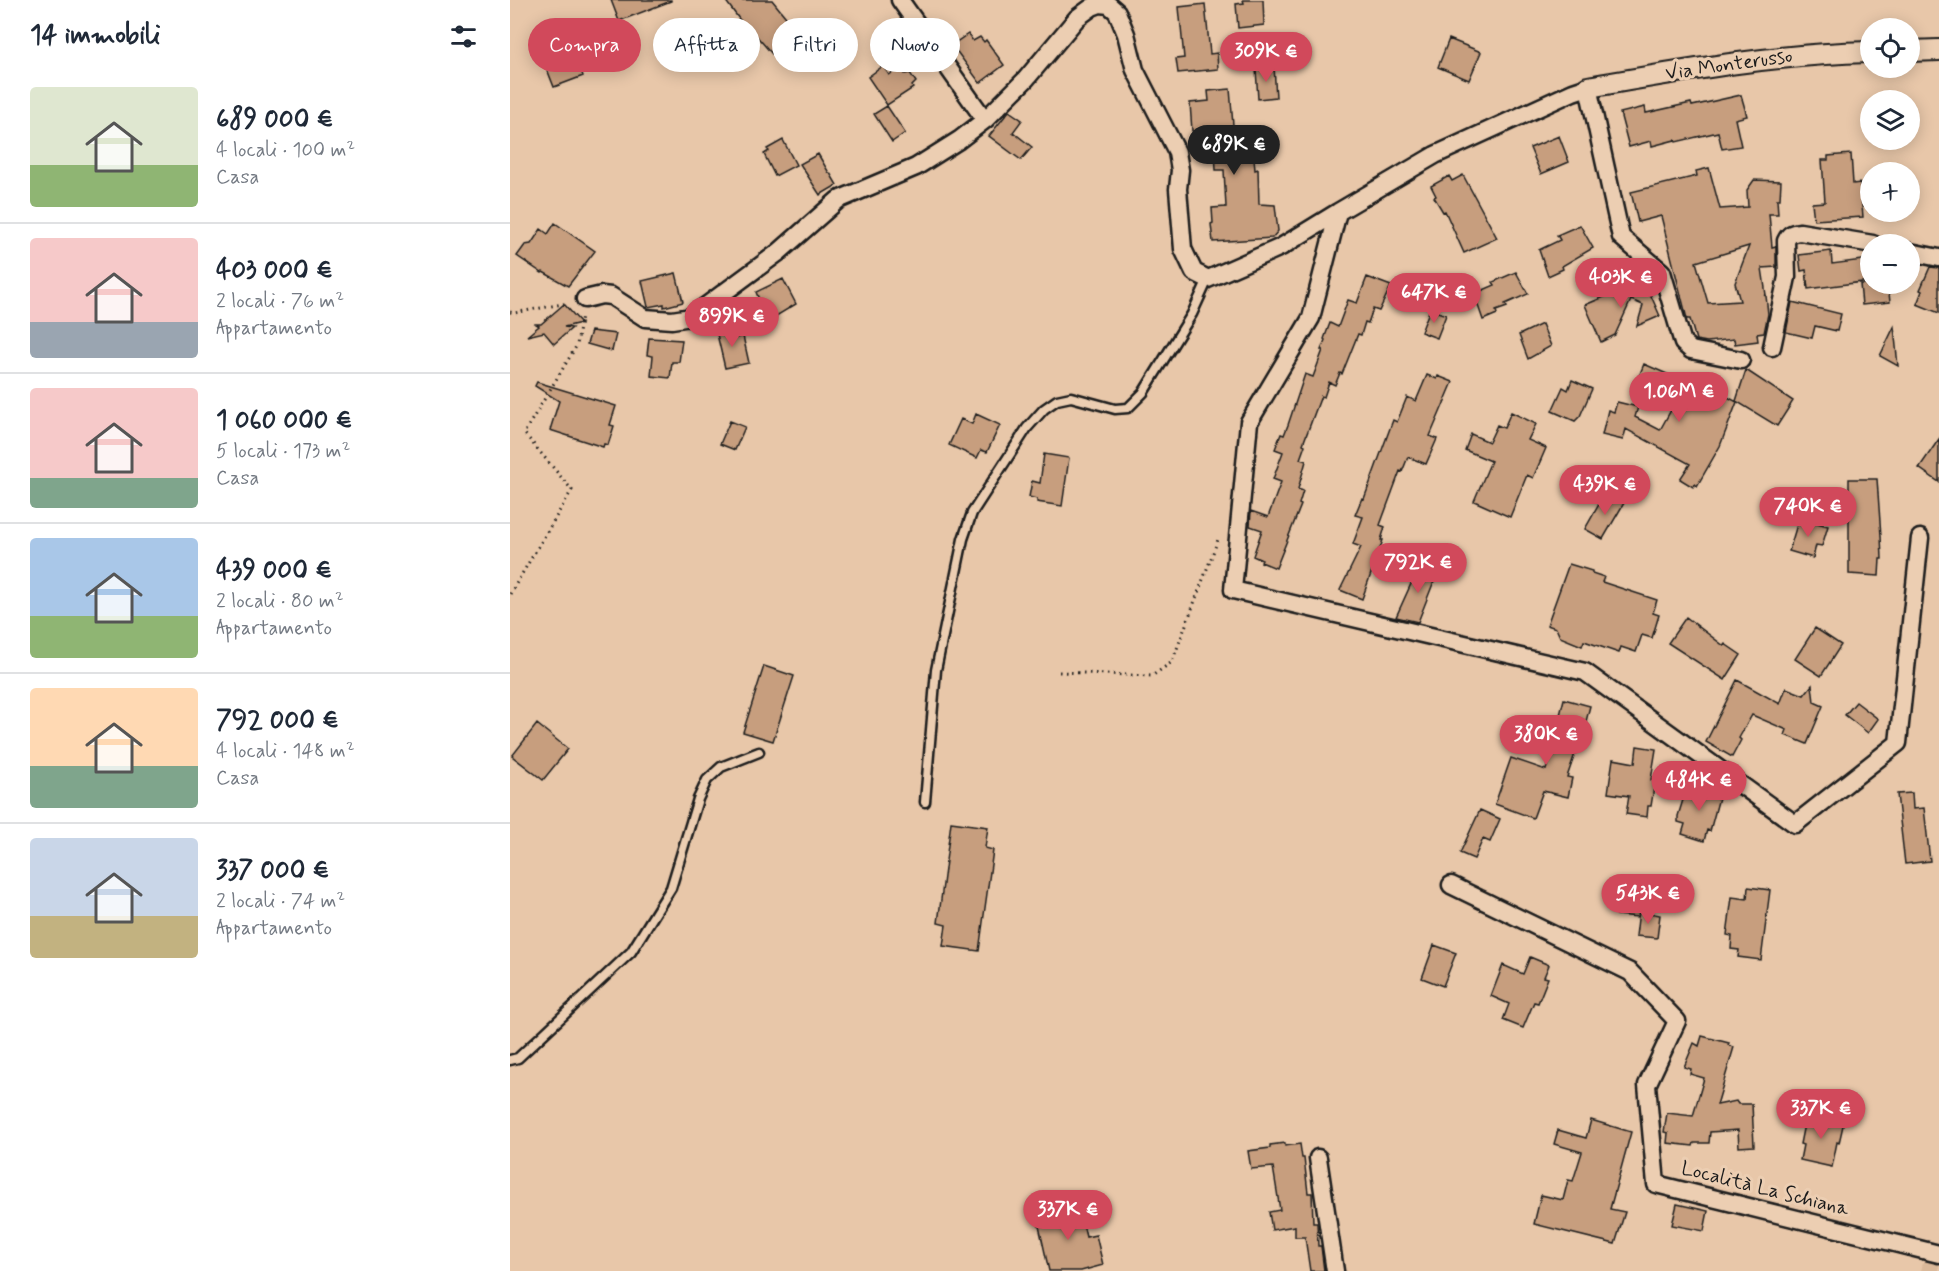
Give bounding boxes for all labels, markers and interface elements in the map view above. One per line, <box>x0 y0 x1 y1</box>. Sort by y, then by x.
chip: Compra <box>528 18 641 72</box>
chip: Affitta <box>653 18 760 72</box>
chip: Filtri <box>772 18 858 72</box>
chip: Nuovo <box>870 18 960 72</box>
map controls <box>1860 18 1920 294</box>
button: locate <box>1860 18 1920 78</box>
text: 14 immobili <box>30 19 160 53</box>
icon: filters <box>447 20 480 53</box>
pin: 309K € <box>1217 32 1315 83</box>
text: 309K € <box>1234 38 1298 65</box>
street label: Via Monterusso <box>1664 43 1794 87</box>
button: layers <box>1860 90 1920 150</box>
text: 689 000 € <box>216 103 333 137</box>
icon: home <box>78 111 150 183</box>
pin: 689K € <box>1185 125 1283 176</box>
text: 689K € <box>1202 131 1266 158</box>
text: 4 locali · 100 m² <box>216 137 355 164</box>
button: + <box>1860 162 1920 222</box>
text: Casa <box>216 164 259 191</box>
button: − <box>1860 234 1920 294</box>
text: 403 000 € <box>216 254 333 288</box>
pin: 403K € <box>1572 258 1670 309</box>
icon: home <box>78 262 150 334</box>
text: 403K € <box>1589 264 1653 291</box>
pin: 647K € <box>1385 273 1483 324</box>
text: 647K € <box>1401 279 1467 306</box>
text: 2 locali · 76 m² <box>216 288 344 315</box>
pin: 899K € <box>683 297 781 348</box>
text: 899K € <box>699 303 765 330</box>
text: Appartamento <box>216 315 332 342</box>
pin: 1.06M € <box>1624 372 1734 423</box>
text: 1.06M € <box>1643 378 1715 405</box>
text: 1 060 000 € <box>216 404 352 438</box>
icon: home <box>78 412 150 484</box>
text: 5 locali · 173 m² <box>216 438 350 465</box>
text: Casa <box>216 465 259 492</box>
pin: 439K € <box>1556 465 1654 516</box>
text: 439K € <box>1573 471 1637 498</box>
pin: 740K € <box>1759 487 1857 538</box>
text: 740K € <box>1774 493 1842 520</box>
pin: 792K € <box>1369 543 1467 594</box>
text: 792K € <box>1384 549 1452 576</box>
text: 439 000 € <box>216 554 332 588</box>
icon: home <box>78 562 150 634</box>
text: 2 locali · 80 m² <box>216 588 344 615</box>
text: Appartamento <box>216 615 332 642</box>
text: 792 000 € <box>216 704 339 738</box>
icon: home <box>78 712 150 784</box>
pin: 380K € <box>1497 715 1595 766</box>
text: 380K € <box>1514 721 1578 748</box>
text: 4 locali · 148 m² <box>216 738 355 765</box>
pin: 484K € <box>1650 761 1748 812</box>
text: Casa <box>216 765 259 792</box>
text: 484K € <box>1665 767 1733 794</box>
text: 337 000 € <box>216 854 329 888</box>
icon: home <box>78 862 150 934</box>
pin: 543K € <box>1599 874 1697 925</box>
text: 543K € <box>1616 880 1680 907</box>
text: 2 locali · 74 m² <box>216 888 345 915</box>
text: Appartamento <box>216 915 332 942</box>
pin: 337K € <box>1772 1089 1870 1140</box>
text: 337K € <box>1790 1095 1852 1122</box>
street label: Località La Schiana <box>1678 1155 1853 1223</box>
pin: 337K € <box>1019 1190 1117 1241</box>
text: 337K € <box>1037 1196 1099 1223</box>

